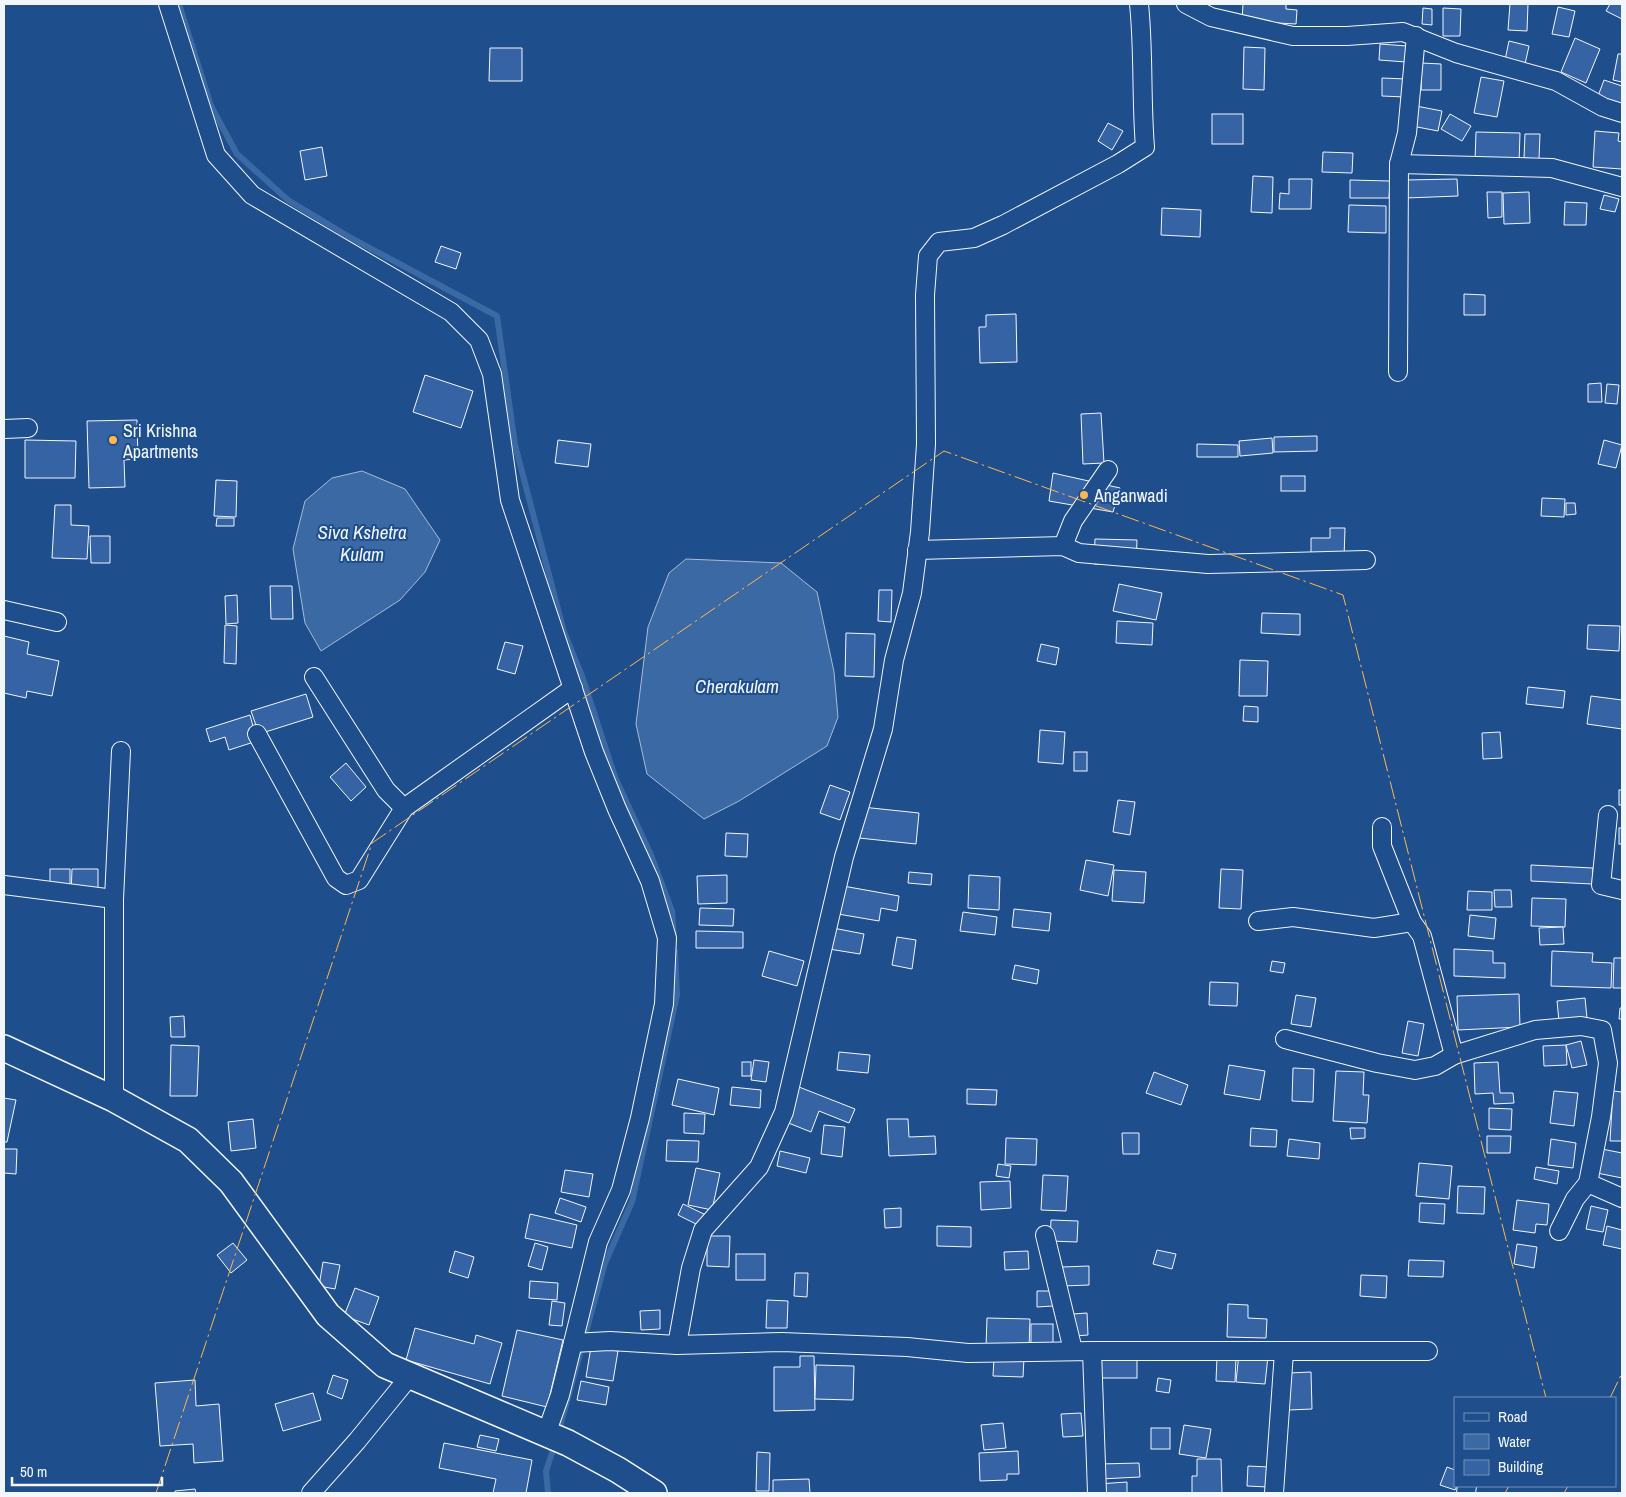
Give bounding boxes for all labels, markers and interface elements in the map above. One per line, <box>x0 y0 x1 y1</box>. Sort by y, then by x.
place label: Sri Krishna Apartments <box>122 418 198 464</box>
marker: Sri Krishna Apartments <box>107 434 119 446</box>
place label: Anganwadi <box>1093 483 1168 508</box>
marker: Anganwadi <box>1078 489 1090 501</box>
water label: Siva Kshetra Kulam <box>317 519 407 567</box>
water label: Cherakulam <box>695 673 779 699</box>
legend <box>1454 1397 1616 1487</box>
text: Road <box>1498 1406 1527 1427</box>
text: Water <box>1498 1431 1530 1452</box>
scale bar <box>12 1454 162 1486</box>
text: Building <box>1498 1456 1543 1477</box>
text: 50 m <box>20 1461 47 1482</box>

